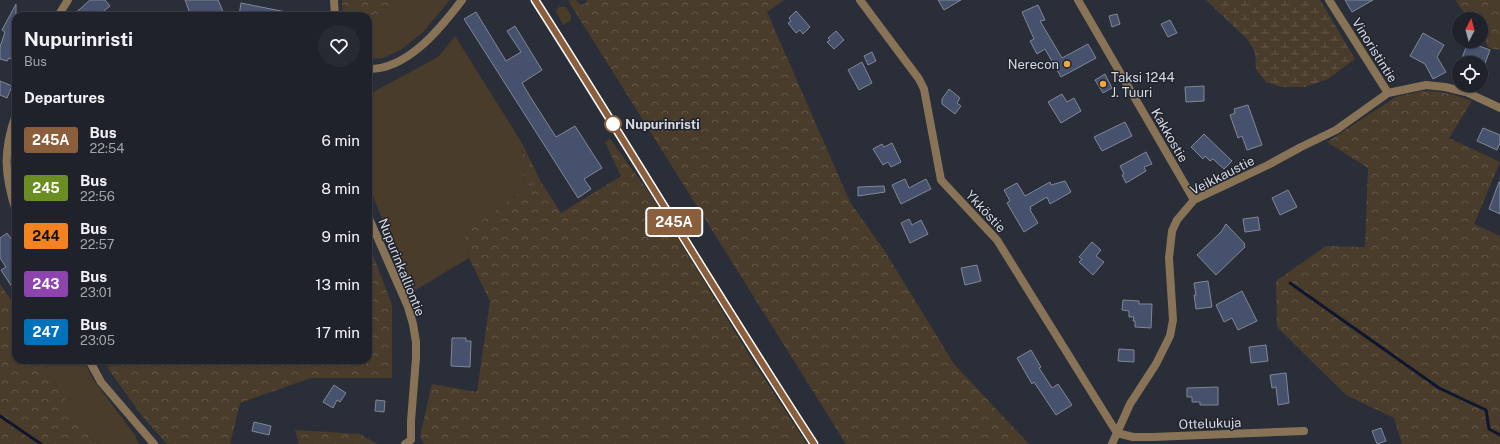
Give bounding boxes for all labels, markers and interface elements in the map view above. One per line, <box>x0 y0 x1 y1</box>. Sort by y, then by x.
north arrow <box>1452 12 1488 48</box>
map controls <box>1452 12 1488 92</box>
street label: Vinoristintie <box>1349 15 1400 85</box>
button: heart <box>318 25 360 67</box>
text: Nupurinristi <box>24 28 133 50</box>
text: Bus <box>24 54 47 69</box>
button: locate <box>1452 56 1488 92</box>
place label: Nerecon <box>1008 57 1059 72</box>
marker: Nerecon <box>1062 59 1072 69</box>
place label: Taksi 1244 J. Tuuri <box>1111 70 1175 100</box>
marker: Taksi 1244 J. Tuuri <box>1098 79 1108 89</box>
text: Departures <box>24 89 105 106</box>
street label: Kakkostie <box>1148 106 1191 165</box>
marker: Nupurinristi <box>604 115 622 133</box>
place label: Nupurinristi <box>625 117 700 132</box>
text: Bus <box>90 124 117 141</box>
text: 245A <box>32 132 70 148</box>
text: 6 min <box>322 132 360 149</box>
text: 22:54 <box>90 141 124 156</box>
street label: Veikkaustie <box>1188 153 1257 198</box>
text: Bus <box>80 172 107 189</box>
text: 245 <box>32 180 60 196</box>
text: 8 min <box>321 180 360 197</box>
street label: Ykköstie <box>963 187 1009 235</box>
text: 22:56 <box>80 189 115 204</box>
line badge: 245A <box>646 209 702 235</box>
text: 245A <box>655 214 693 230</box>
street label: Nupurinkalliontie <box>375 216 428 318</box>
text: Bus <box>80 220 107 237</box>
text: 244 <box>32 228 60 244</box>
text: 9 min <box>322 228 360 245</box>
text: 22:57 <box>80 237 115 252</box>
text: Bus <box>80 268 107 285</box>
text: 243 <box>32 276 60 292</box>
text: 13 min <box>315 276 360 293</box>
text: 23:01 <box>80 285 112 300</box>
text: Bus <box>80 316 107 333</box>
text: 247 <box>33 324 59 340</box>
text: 17 min <box>316 324 360 341</box>
text: 23:05 <box>80 333 115 348</box>
street label: Ottelukuja <box>1178 415 1242 432</box>

